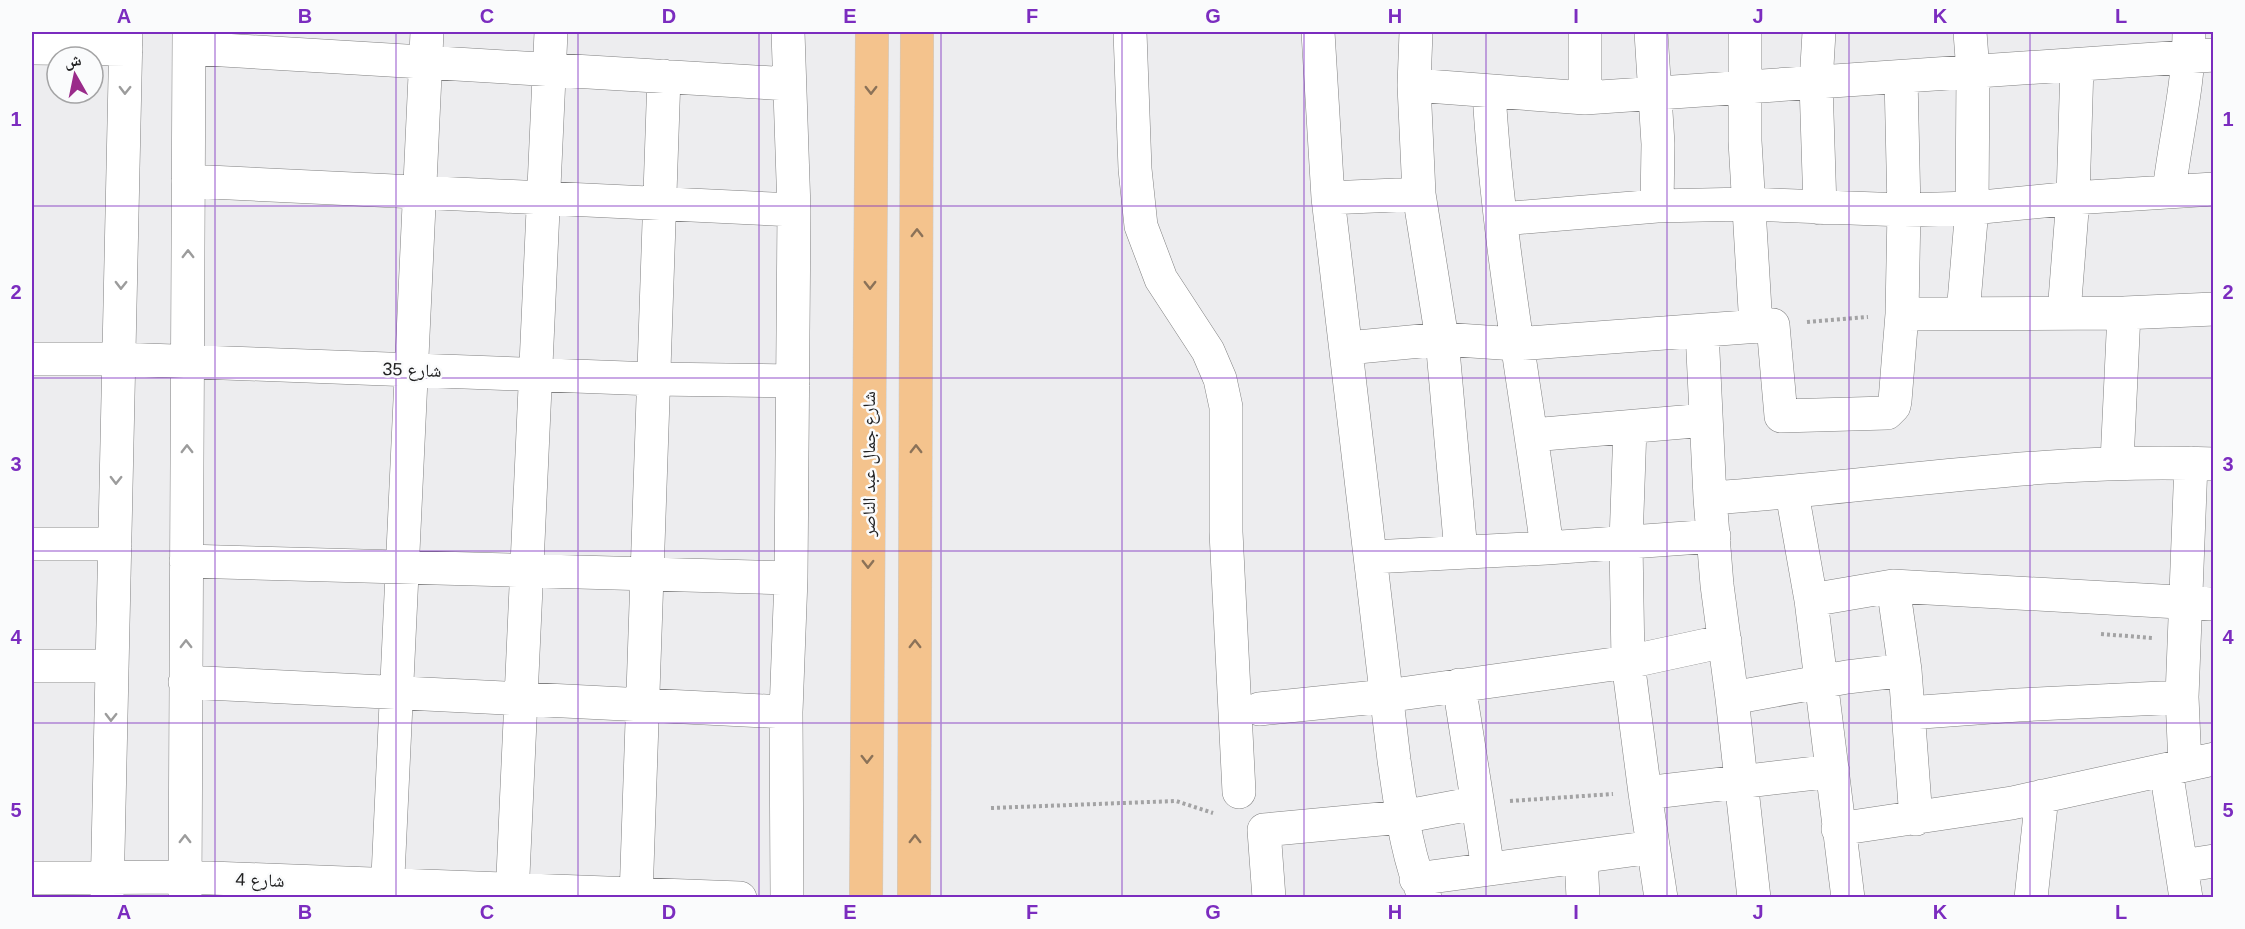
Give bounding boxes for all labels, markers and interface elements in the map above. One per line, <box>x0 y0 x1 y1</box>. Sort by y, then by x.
text: A <box>117 5 131 27</box>
text: B <box>298 5 312 27</box>
text: C <box>480 5 494 27</box>
text: D <box>662 5 676 27</box>
text: E <box>843 5 857 27</box>
text: F <box>1026 5 1038 27</box>
text: G <box>1205 5 1221 27</box>
text: H <box>1388 5 1402 27</box>
text: I <box>1573 5 1579 27</box>
text: J <box>1752 5 1764 27</box>
text: K <box>1933 5 1948 27</box>
text: L <box>2115 5 2127 27</box>
north arrow <box>45 45 105 105</box>
text: ش <box>63 51 83 71</box>
one-way arrow <box>119 85 131 94</box>
one-way arrow <box>865 85 877 94</box>
text: 1 <box>10 108 22 130</box>
text: 1 <box>2222 108 2234 130</box>
one-way arrow <box>911 229 923 238</box>
one-way arrow <box>182 250 194 259</box>
one-way arrow <box>114 280 127 289</box>
one-way arrow <box>864 280 876 289</box>
text: 2 <box>10 281 22 303</box>
text: 2 <box>2222 281 2234 303</box>
street label: شارع 35 <box>382 359 442 382</box>
street label: شارع جمال عبد الناصر <box>859 391 880 538</box>
one-way arrow <box>181 445 193 454</box>
one-way arrow <box>910 445 922 454</box>
text: 3 <box>10 453 22 475</box>
text: 3 <box>2222 453 2234 475</box>
one-way arrow <box>110 475 123 484</box>
one-way arrow <box>862 559 874 568</box>
text: 4 <box>10 626 22 648</box>
text: 4 <box>2222 626 2234 648</box>
one-way arrow <box>180 640 192 649</box>
one-way arrow <box>909 640 921 649</box>
one-way arrow <box>105 712 117 721</box>
one-way arrow <box>861 754 873 763</box>
text: 5 <box>10 799 22 821</box>
text: 5 <box>2222 799 2234 821</box>
one-way arrow <box>179 835 191 844</box>
one-way arrow <box>909 835 921 844</box>
street label: شارع 4 <box>235 869 285 892</box>
text: A <box>117 901 131 923</box>
text: B <box>298 901 312 923</box>
text: C <box>480 901 494 923</box>
text: D <box>662 901 676 923</box>
text: E <box>843 901 857 923</box>
text: F <box>1026 901 1038 923</box>
text: G <box>1205 901 1221 923</box>
text: H <box>1388 901 1402 923</box>
text: I <box>1573 901 1579 923</box>
text: J <box>1752 901 1764 923</box>
text: K <box>1933 901 1948 923</box>
text: L <box>2115 901 2127 923</box>

